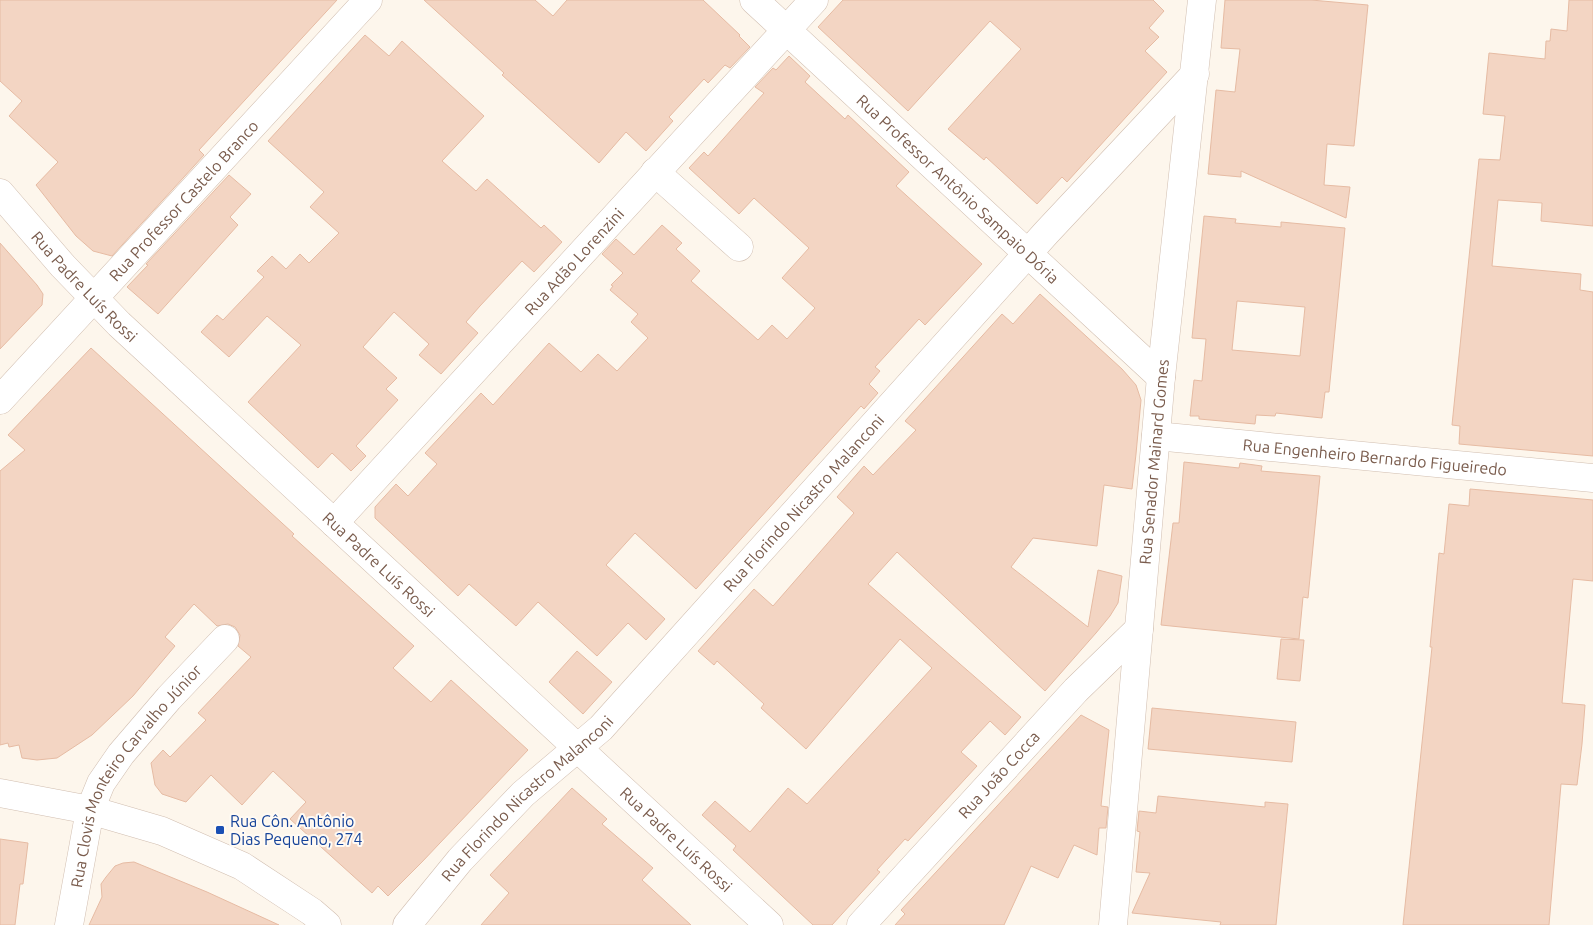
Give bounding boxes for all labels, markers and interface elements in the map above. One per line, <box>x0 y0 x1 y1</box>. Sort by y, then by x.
street label: Rua Professor Antônio Sampaio Dória <box>853 91 1063 287</box>
street label: Rua Professor Castelo Branco <box>105 117 262 285</box>
street label: Rua Adão Lorenzini <box>521 205 627 318</box>
street label: Rua Padre Luís Rossi <box>28 227 141 345</box>
street label: Rua Senador Mainard Gomes <box>1136 358 1172 565</box>
street label: Rua Florindo Nicastro Malanconi <box>719 411 887 595</box>
street label: Rua Engenheiro Bernardo Figueiredo <box>1242 435 1508 479</box>
street label: Rua Padre Luís Rossi <box>319 508 438 620</box>
street label: Rua Clovis Monteiro Carvalho Júnior <box>67 661 205 889</box>
street label: Rua Florindo Nicastro Malanconi <box>437 712 617 885</box>
street label: Rua João Cocca <box>954 727 1043 822</box>
street label: Rua Padre Luís Rossi <box>617 783 736 895</box>
place label: Rua Côn. Antônio Dias Pequeno, 274 <box>230 812 363 848</box>
marker: Rua Côn. Antônio Dias Pequeno, 274 <box>214 824 226 836</box>

